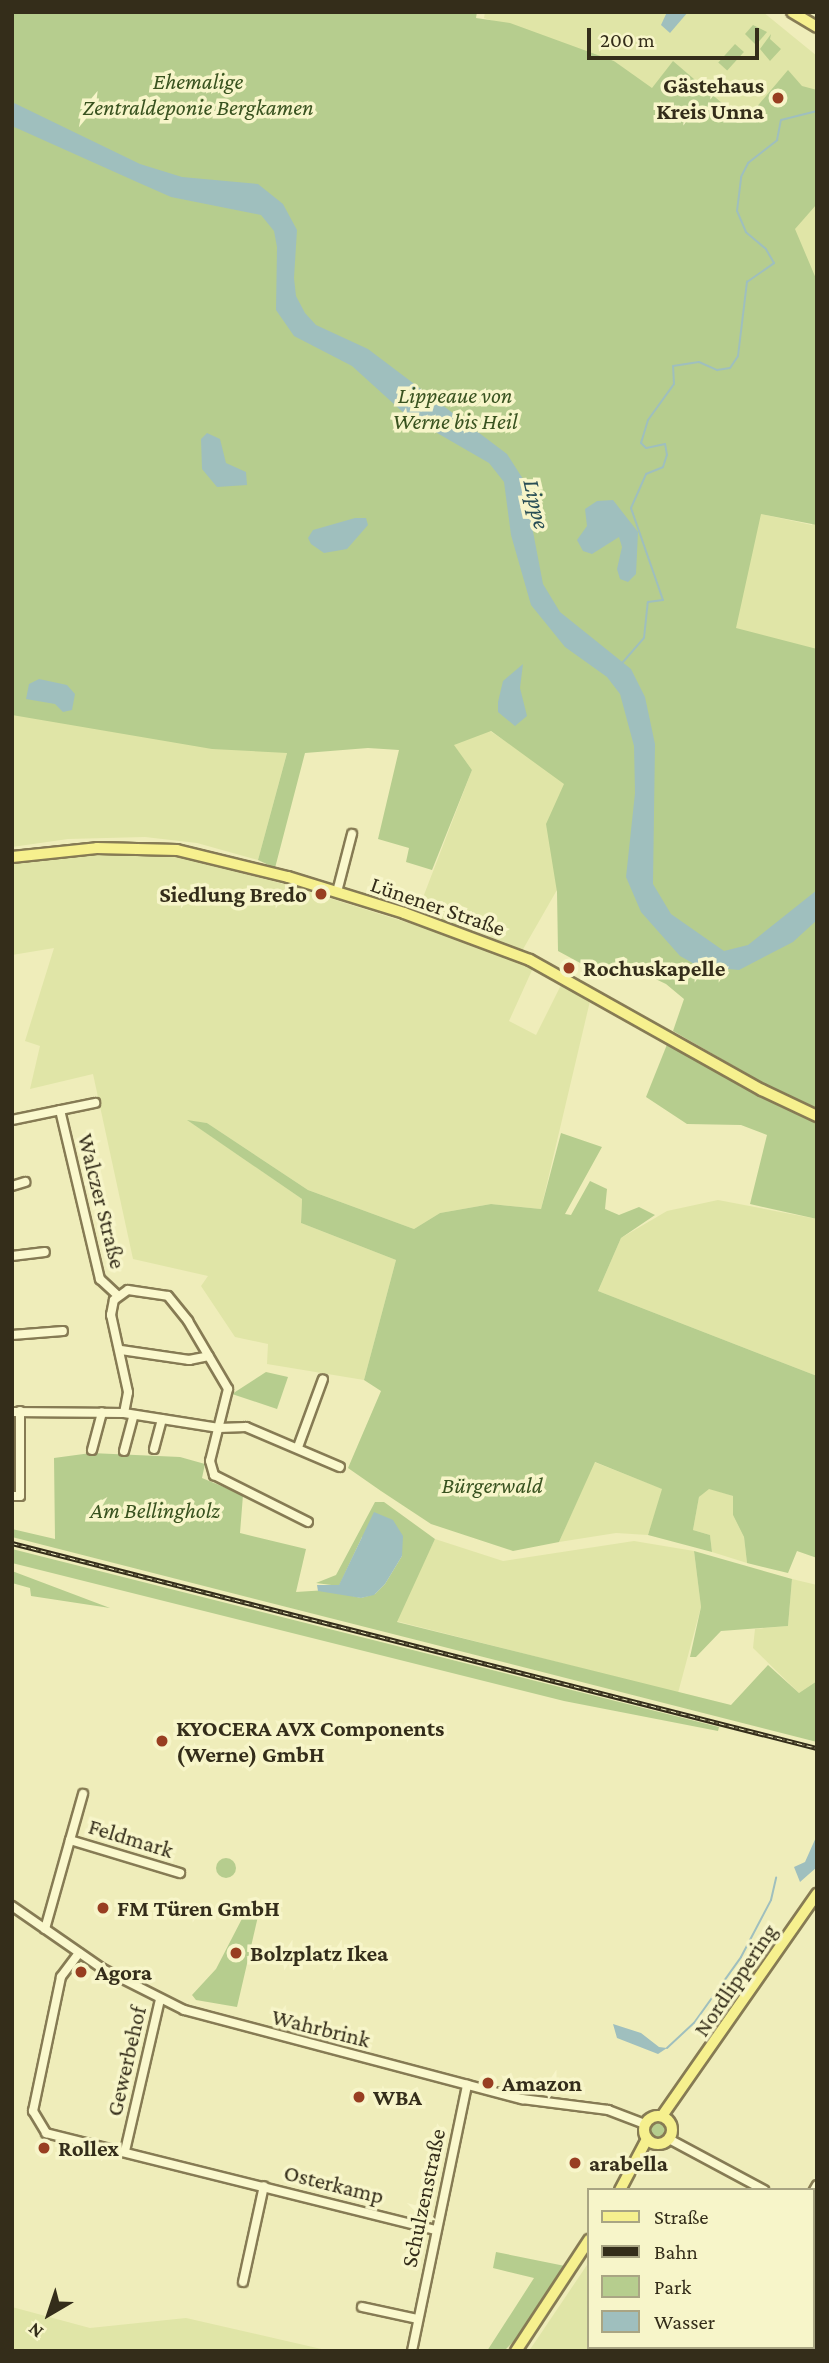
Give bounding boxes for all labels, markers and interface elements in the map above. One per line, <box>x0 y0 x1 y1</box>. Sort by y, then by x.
scale bar <box>591 14 762 58</box>
text: 200 m <box>600 28 655 52</box>
park label: Ehemalige Zentraldeponie Bergkamen <box>82 67 314 121</box>
place label: Gästehaus Kreis Unna <box>656 71 764 125</box>
marker: Gästehaus Kreis Unna <box>770 90 786 106</box>
park label: Lippeaue von Werne bis Heil <box>392 381 518 435</box>
water label: Lippe <box>517 476 557 532</box>
street label: Lünener Straße <box>367 870 509 942</box>
place label: Siedlung Bredo <box>159 880 307 908</box>
marker: Siedlung Bredo <box>313 886 329 902</box>
place label: Rochuskapelle <box>583 954 725 982</box>
marker: Rochuskapelle <box>561 960 577 976</box>
street label: Walczer Straße <box>72 1131 132 1271</box>
park label: Bürgerwald <box>441 1471 543 1499</box>
park label: Am Bellingholz <box>90 1496 220 1524</box>
place label: KYOCERA AVX Components (Werne) GmbH <box>176 1714 444 1768</box>
marker: KYOCERA AVX Components (Werne) GmbH <box>154 1733 170 1749</box>
street label: Feldmark <box>85 1812 177 1864</box>
place label: FM Türen GmbH <box>117 1894 280 1922</box>
marker: FM Türen GmbH <box>95 1900 111 1916</box>
street label: Nordlippering <box>687 1918 783 2042</box>
place label: Bolzplatz Ikea <box>250 1939 388 1967</box>
marker: Bolzplatz Ikea <box>228 1945 244 1961</box>
place label: Agora <box>95 1958 152 1986</box>
marker: Agora <box>73 1964 89 1980</box>
street label: Wahrbrink <box>269 2002 373 2054</box>
street label: Gewerbehof <box>100 2003 152 2119</box>
place label: Amazon <box>502 2069 582 2097</box>
marker: Amazon <box>480 2075 496 2091</box>
place label: WBA <box>373 2083 422 2111</box>
marker: WBA <box>351 2089 367 2105</box>
street label: Schulzenstraße <box>395 2126 451 2270</box>
place label: Rollex <box>58 2134 119 2162</box>
marker: Rollex <box>36 2140 52 2156</box>
place label: arabella <box>589 2149 668 2177</box>
marker: arabella <box>567 2155 583 2171</box>
street label: Osterkamp <box>281 2158 387 2210</box>
legend <box>588 2188 815 2349</box>
text: Straße <box>654 2205 708 2229</box>
text: Bahn <box>654 2240 698 2264</box>
text: Park <box>654 2275 691 2299</box>
north arrow <box>14 2279 84 2349</box>
text: Wasser <box>654 2310 715 2334</box>
text: N <box>24 2318 47 2343</box>

